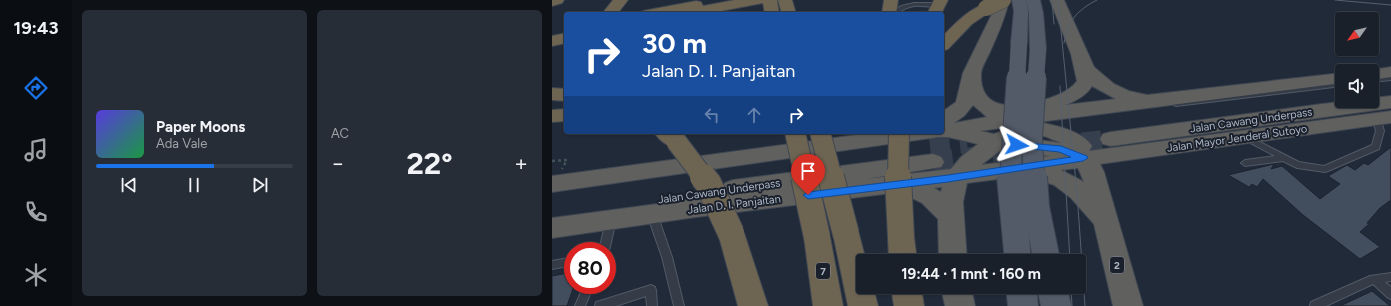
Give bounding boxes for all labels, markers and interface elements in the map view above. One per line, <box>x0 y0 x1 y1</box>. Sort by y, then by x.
north arrow <box>1335 12 1379 56</box>
map controls <box>1335 12 1379 108</box>
text: 19:43 <box>14 17 58 39</box>
text: 30 m <box>642 26 707 60</box>
icon: right <box>576 28 628 80</box>
text: Jalan D. I. Panjaitan <box>642 60 795 82</box>
button: sound <box>1335 64 1379 108</box>
icon: directions <box>22 74 50 102</box>
icon: left <box>701 104 723 126</box>
icon: ahead <box>743 104 765 126</box>
icon: right <box>785 104 807 126</box>
street label: Jalan Cawang Underpass <box>1189 105 1313 136</box>
text: Paper Moons <box>156 118 245 136</box>
street label: Jalan Mayor Jenderal Sutoyo <box>1166 122 1308 155</box>
position arrow <box>996 124 1038 166</box>
text: AC <box>331 126 349 141</box>
icon: music <box>22 136 50 164</box>
text: Ada Vale <box>156 136 207 151</box>
text: 22° <box>406 145 453 182</box>
text: − <box>331 150 345 177</box>
text: + <box>514 150 528 177</box>
pin <box>791 154 825 195</box>
icon: arrive <box>797 160 819 182</box>
icon: previous <box>118 174 140 196</box>
icon: pause <box>183 174 205 196</box>
icon: next <box>249 174 271 196</box>
street label: Jalan Cawang Underpass <box>657 176 781 207</box>
street label: Jalan D. I. Panjaitan <box>687 192 781 217</box>
icon: phone <box>22 198 50 226</box>
speed limit sign: 80 <box>564 242 616 294</box>
road number: 2 <box>1110 257 1124 273</box>
icon: climate <box>22 261 50 289</box>
road number: 7 <box>816 263 830 279</box>
text: 19:44 · 1 mnt · 160 m <box>901 265 1041 283</box>

